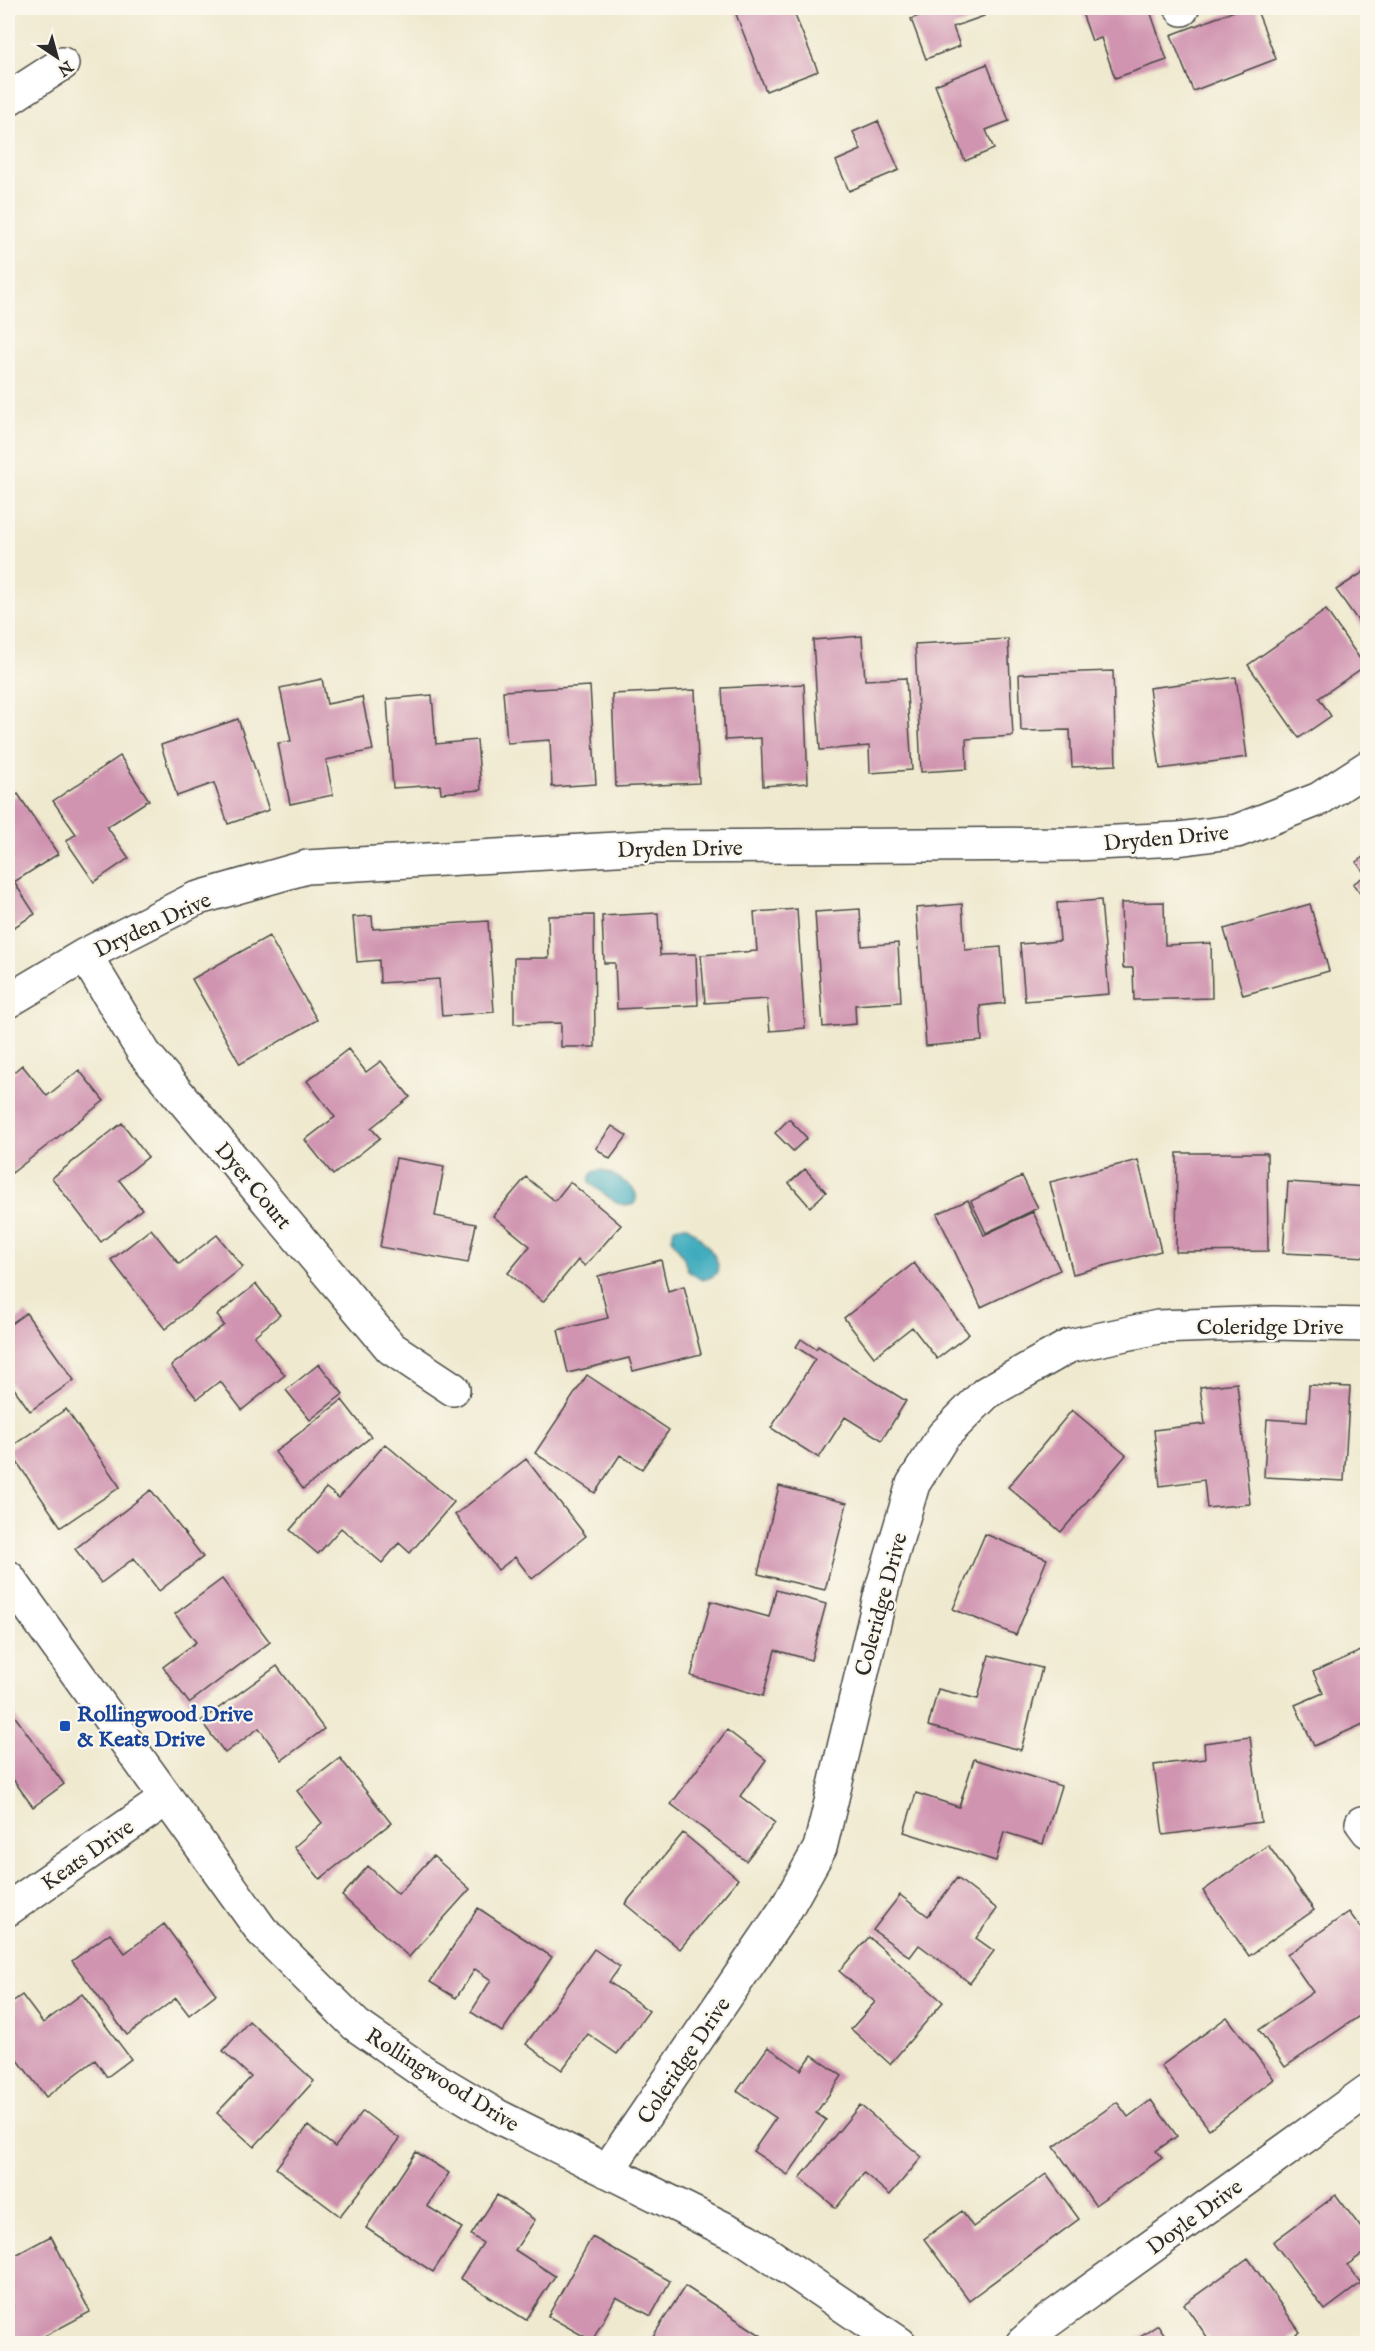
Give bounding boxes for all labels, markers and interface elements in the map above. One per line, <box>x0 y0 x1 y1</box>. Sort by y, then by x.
north arrow <box>27 27 87 87</box>
text: N <box>53 55 77 80</box>
street label: Dryden Drive <box>1102 820 1230 858</box>
street label: Dryden Drive <box>617 835 743 865</box>
street label: Dryden Drive <box>90 887 216 965</box>
street label: Dyer Court <box>208 1137 297 1236</box>
street label: Coleridge Drive <box>1196 1314 1344 1342</box>
street label: Coleridge Drive <box>849 1530 915 1679</box>
place label: Rollingwood Drive & Keats Drive <box>77 1701 253 1754</box>
marker: Rollingwood Drive & Keats Drive <box>58 1719 72 1733</box>
street label: Keats Drive <box>36 1814 140 1898</box>
street label: Coleridge Drive <box>632 1992 737 2130</box>
street label: Rollingwood Drive <box>360 2022 524 2139</box>
street label: Doyle Drive <box>1142 2173 1249 2262</box>

